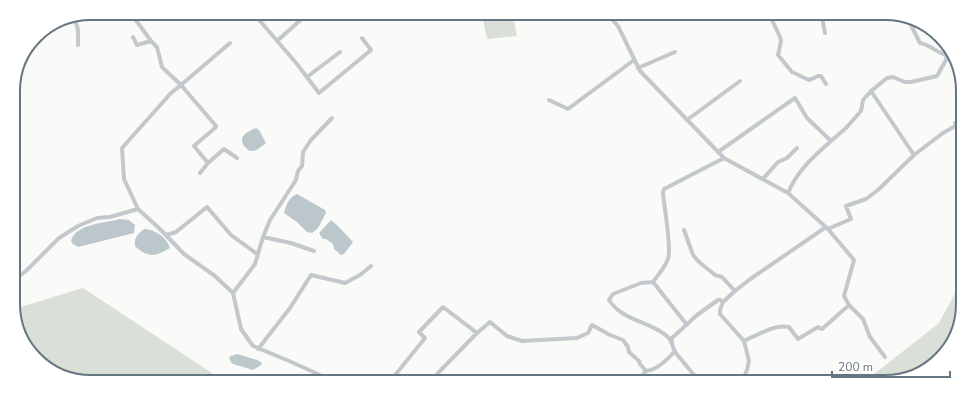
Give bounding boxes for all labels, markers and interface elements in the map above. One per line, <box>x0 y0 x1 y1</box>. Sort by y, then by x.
scale bar <box>832 353 950 379</box>
text: 200 m <box>838 359 873 375</box>

